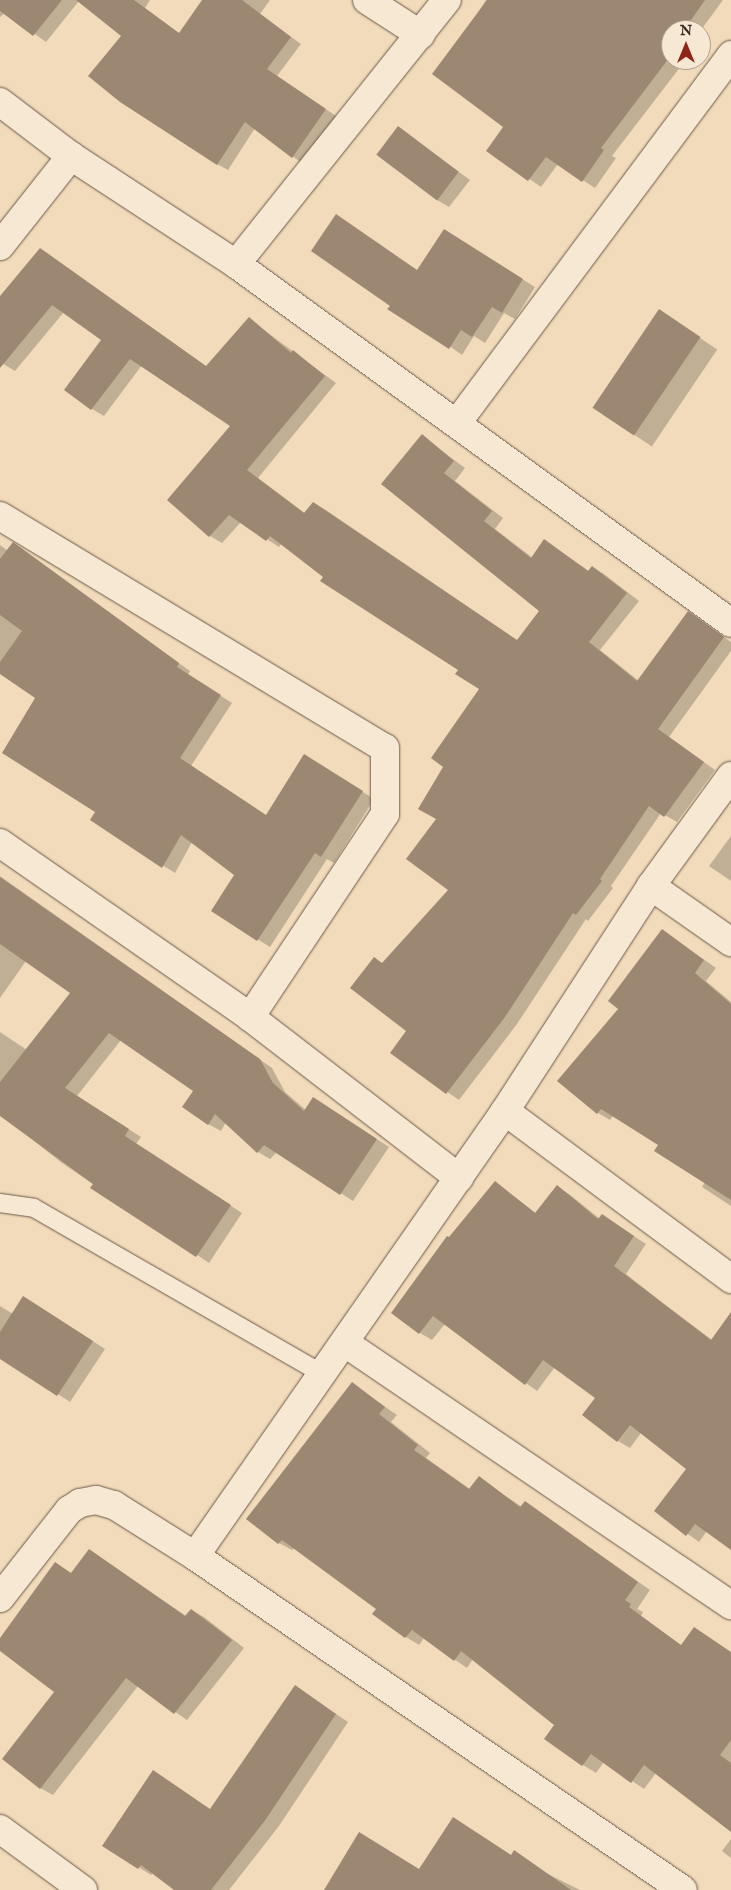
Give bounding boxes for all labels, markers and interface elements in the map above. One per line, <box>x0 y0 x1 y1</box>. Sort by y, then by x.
north arrow <box>661 20 711 70</box>
text: N <box>680 22 692 40</box>

